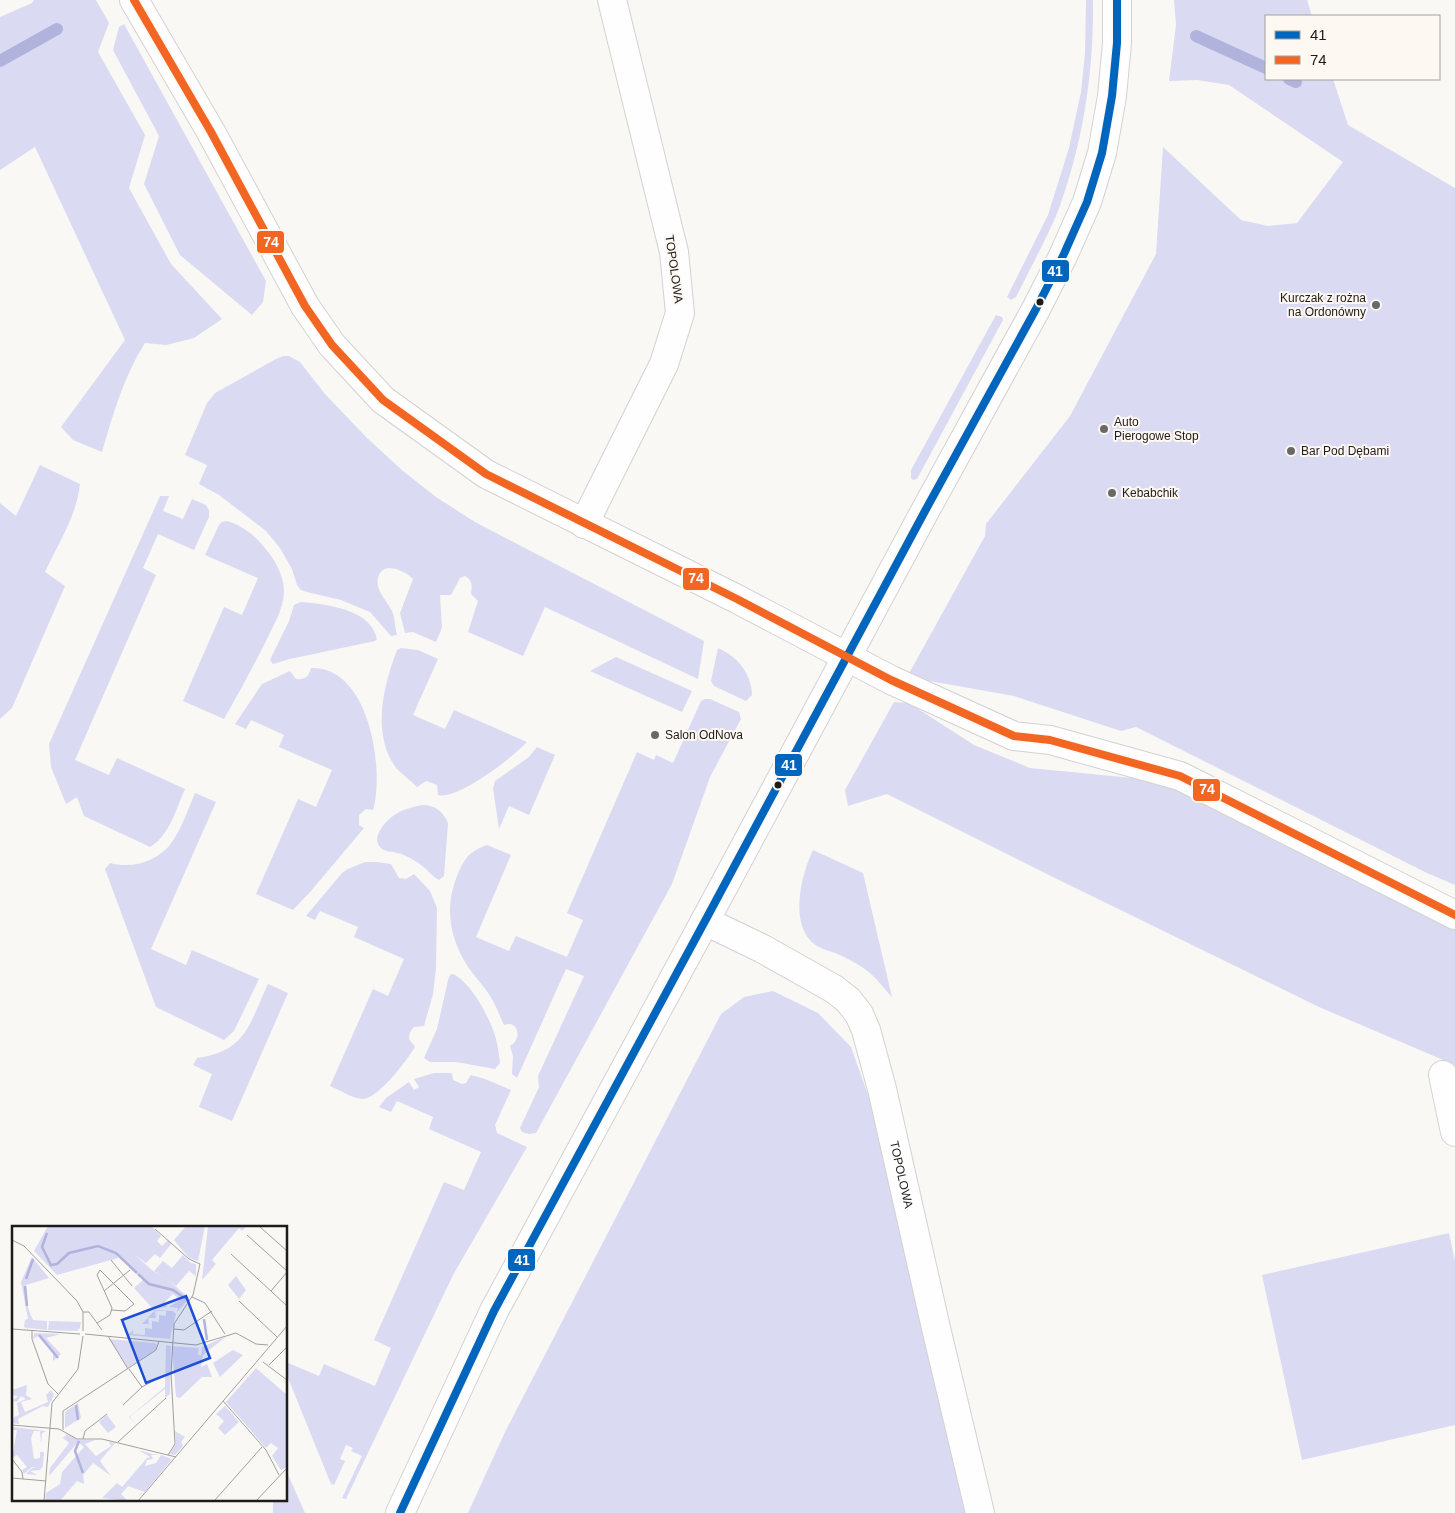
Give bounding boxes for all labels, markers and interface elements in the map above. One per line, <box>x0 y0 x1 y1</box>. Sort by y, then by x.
legend <box>1265 15 1440 80</box>
text: 41 <box>1310 26 1327 43</box>
text: 74 <box>1310 51 1327 68</box>
line badge: 74 <box>256 230 285 254</box>
text: 74 <box>263 234 279 250</box>
street label: TOPOLOWA <box>662 234 686 304</box>
line badge: 41 <box>1041 259 1070 283</box>
text: 41 <box>1047 263 1063 279</box>
place label: Kurczak z rożna na Ordonówny <box>1280 291 1366 319</box>
unlabelled marker <box>1035 297 1045 307</box>
marker: Kurczak z rożna na Ordonówny <box>1370 299 1382 311</box>
place label: Auto Pierogowe Stop <box>1114 415 1199 443</box>
marker: Auto Pierogowe Stop <box>1098 423 1110 435</box>
place label: Bar Pod Dębami <box>1301 444 1389 458</box>
marker: Bar Pod Dębami <box>1285 445 1297 457</box>
place label: Kebabchik <box>1122 486 1179 500</box>
marker: Kebabchik <box>1106 487 1118 499</box>
line badge: 74 <box>682 567 710 591</box>
text: 74 <box>688 570 704 586</box>
place label: Salon OdNova <box>665 728 743 742</box>
marker: Salon OdNova <box>649 729 661 741</box>
line badge: 41 <box>774 753 803 777</box>
text: 41 <box>781 757 797 773</box>
line badge: 74 <box>1192 778 1221 802</box>
unlabelled marker <box>773 780 783 790</box>
text: 74 <box>1199 781 1215 797</box>
street label: TOPOLOWA <box>887 1140 916 1210</box>
inset map <box>12 1226 288 1500</box>
line badge: 41 <box>507 1248 536 1272</box>
text: 41 <box>514 1252 530 1268</box>

